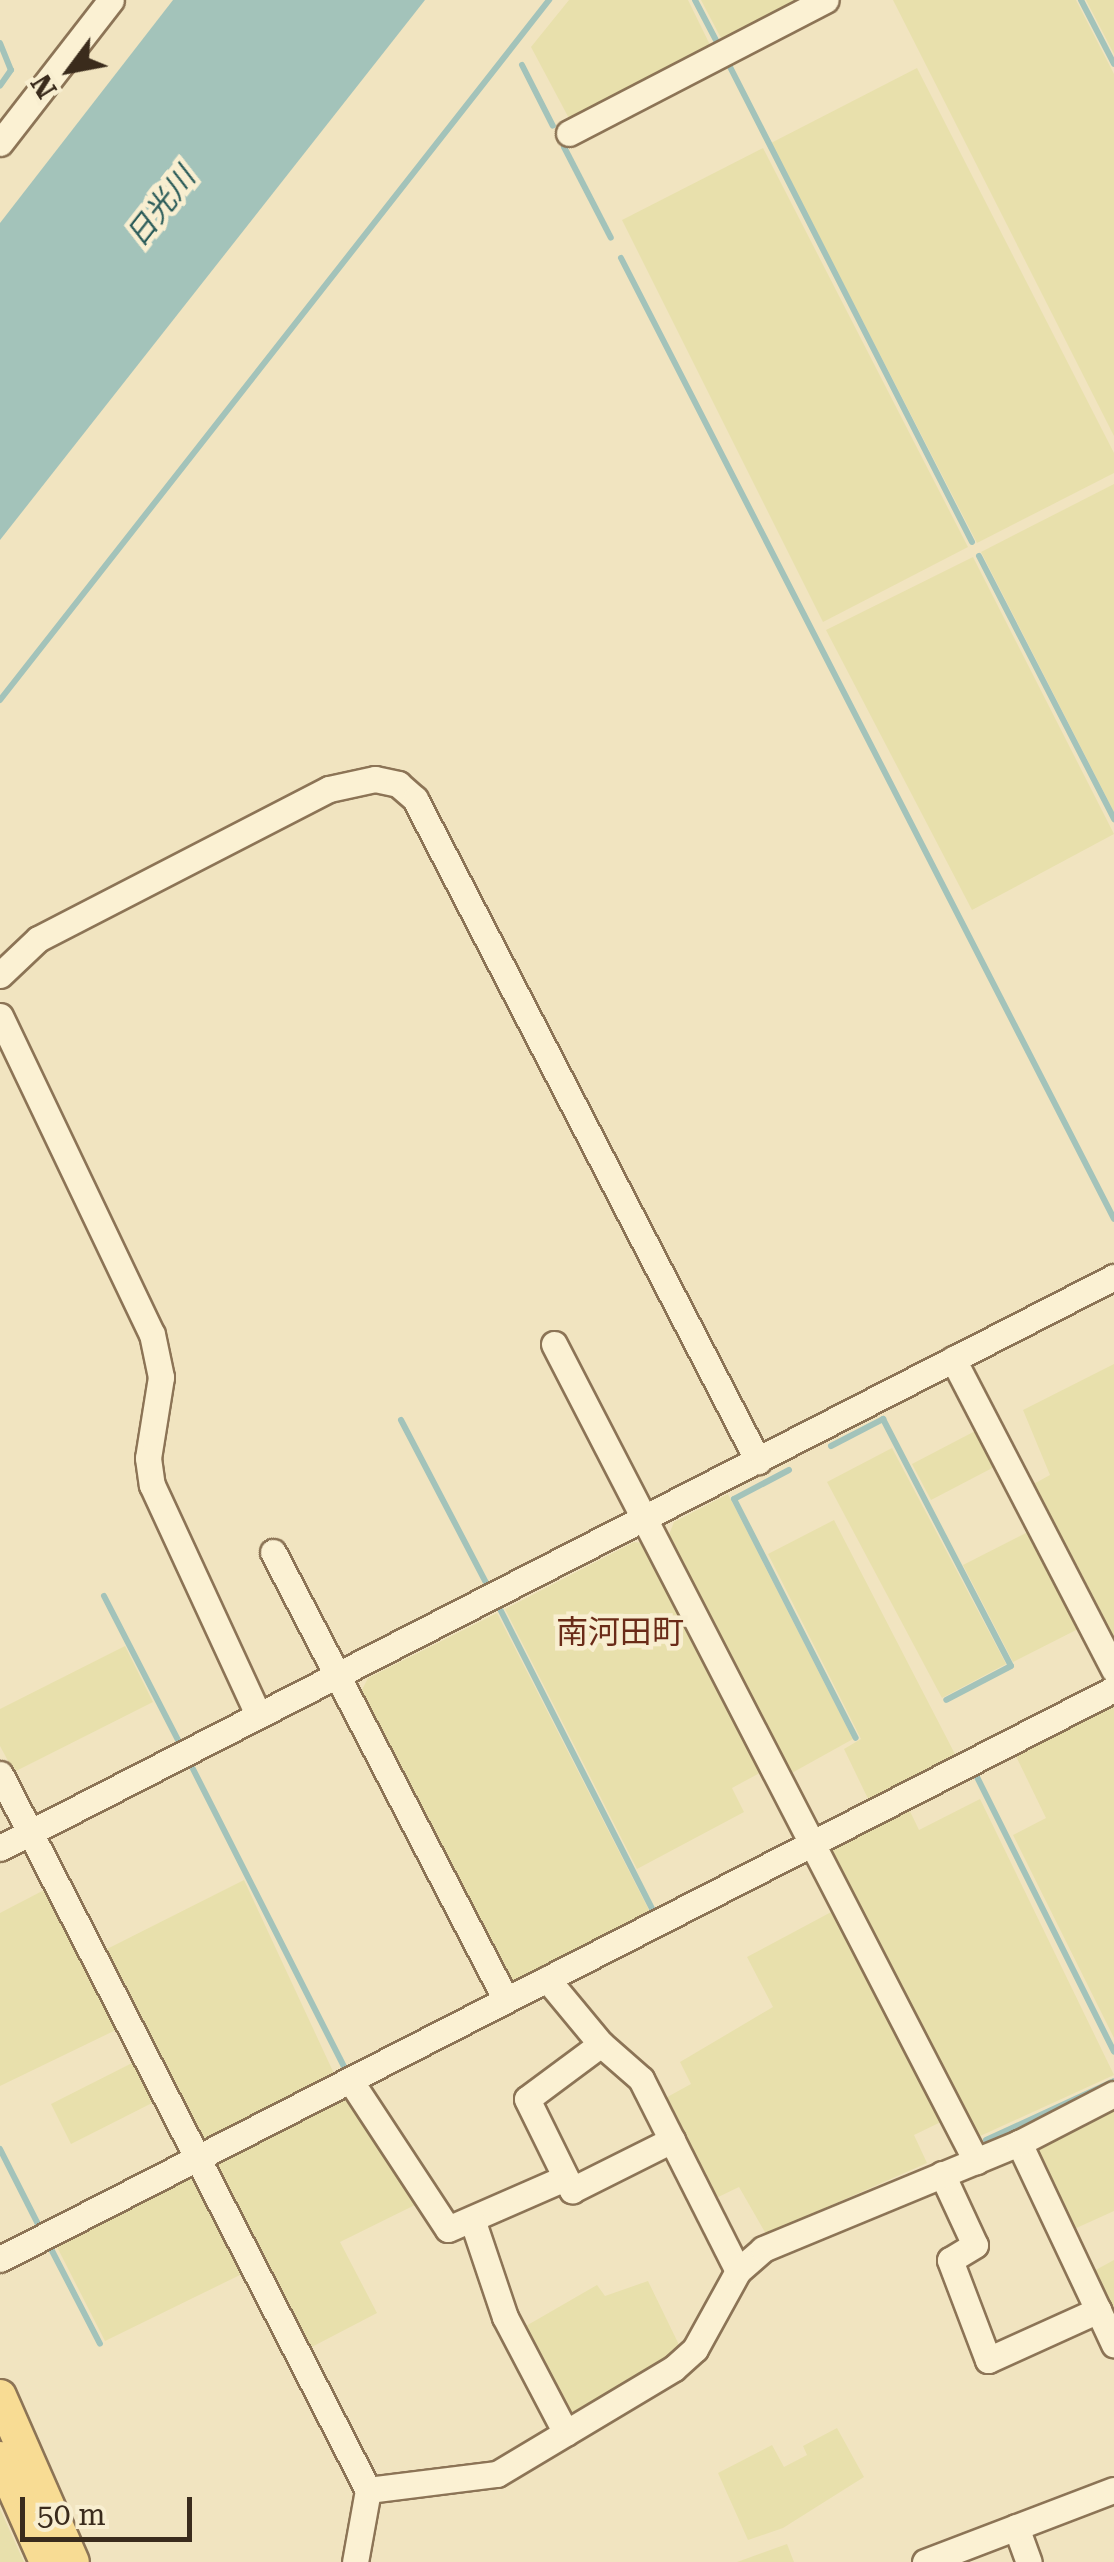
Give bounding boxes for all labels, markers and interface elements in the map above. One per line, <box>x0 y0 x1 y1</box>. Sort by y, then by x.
north arrow <box>20 20 120 120</box>
text: N <box>24 68 64 104</box>
water label: 日光川 <box>119 160 203 254</box>
district label: 南河田町 <box>556 1613 684 1651</box>
scale bar <box>25 2477 198 2539</box>
text: 50 m <box>37 2497 106 2532</box>

